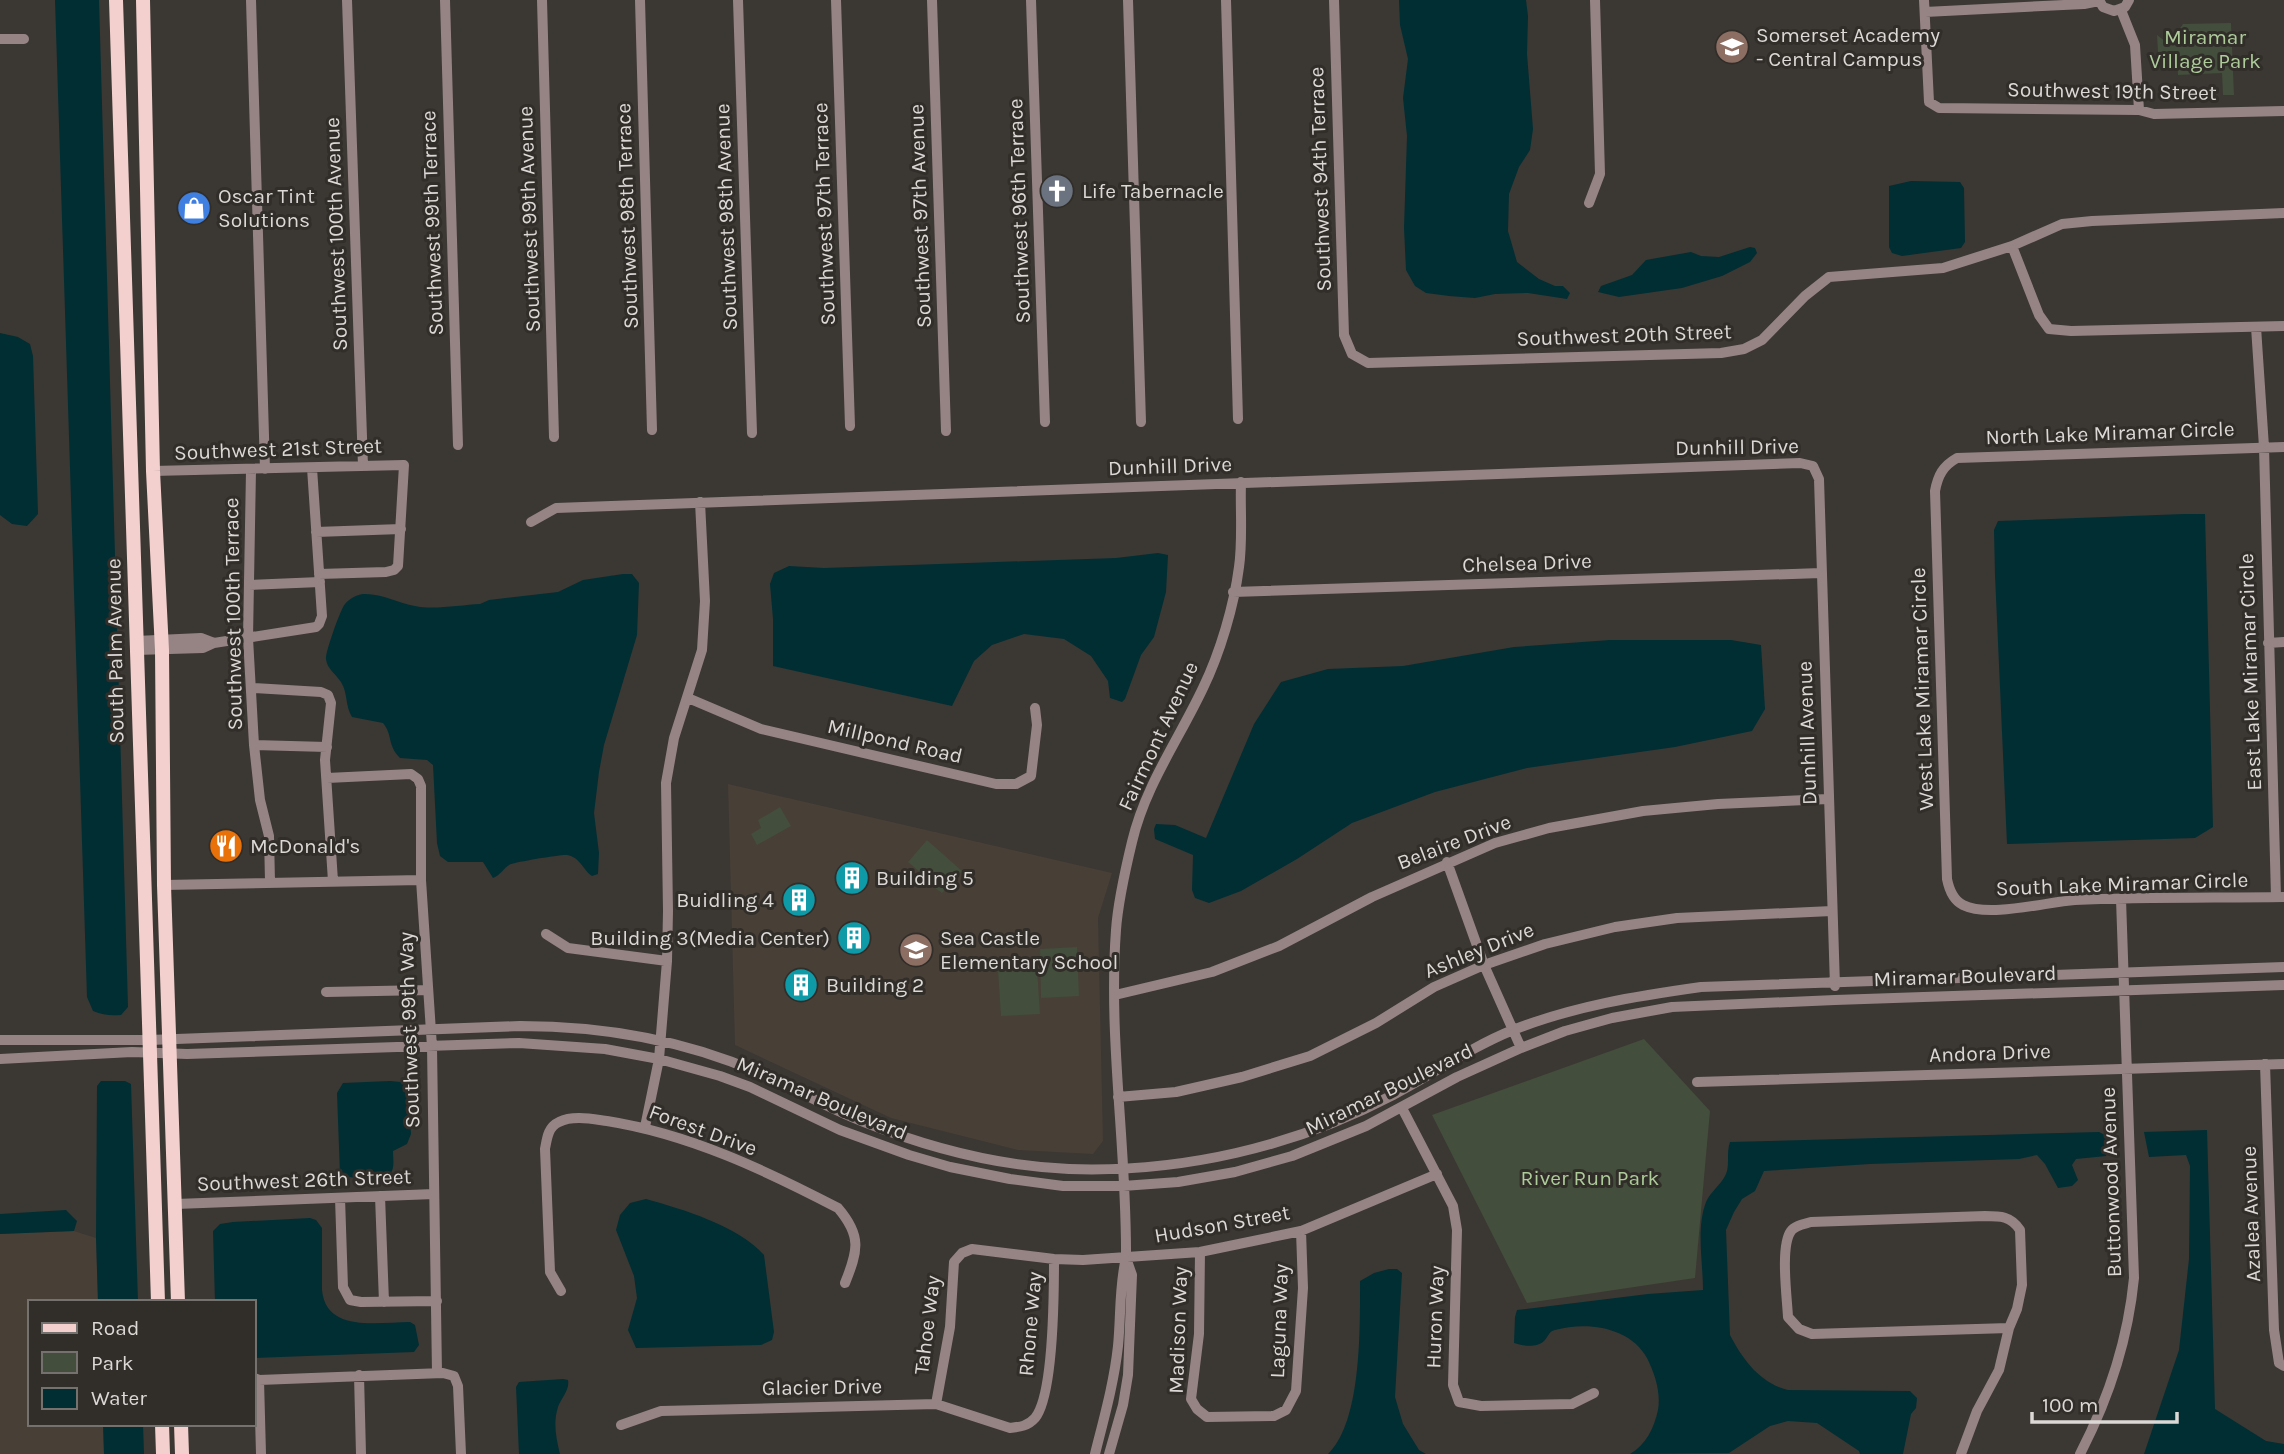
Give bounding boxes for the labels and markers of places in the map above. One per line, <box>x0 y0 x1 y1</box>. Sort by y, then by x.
place label: Somerset Academy - Central Campus <box>1756 23 1940 71</box>
school or university icon: Somerset Academy - Central Campus <box>1713 28 1751 66</box>
church icon: Life Tabernacle <box>1038 172 1076 210</box>
place label: Life Tabernacle <box>1082 179 1224 203</box>
place label: Oscar Tint Solutions <box>218 184 315 232</box>
shop icon: Oscar Tint Solutions <box>175 189 213 227</box>
restaurant icon: McDonald's <box>207 827 245 865</box>
place label: McDonald's <box>250 834 360 858</box>
building icon: Building 5 <box>833 859 871 897</box>
place label: Building 5 <box>876 866 974 890</box>
building icon: Buidling 4 <box>780 881 818 919</box>
place label: Buidling 4 <box>676 888 774 912</box>
building icon: Building 3(Media Center) <box>835 919 873 957</box>
place label: Building 3(Media Center) <box>590 926 830 950</box>
place label: Sea Castle Elementary School <box>940 926 1118 974</box>
school or university icon: Sea Castle Elementary School <box>897 931 935 969</box>
building icon: Building 2 <box>782 966 820 1004</box>
place label: Building 2 <box>826 973 924 997</box>

